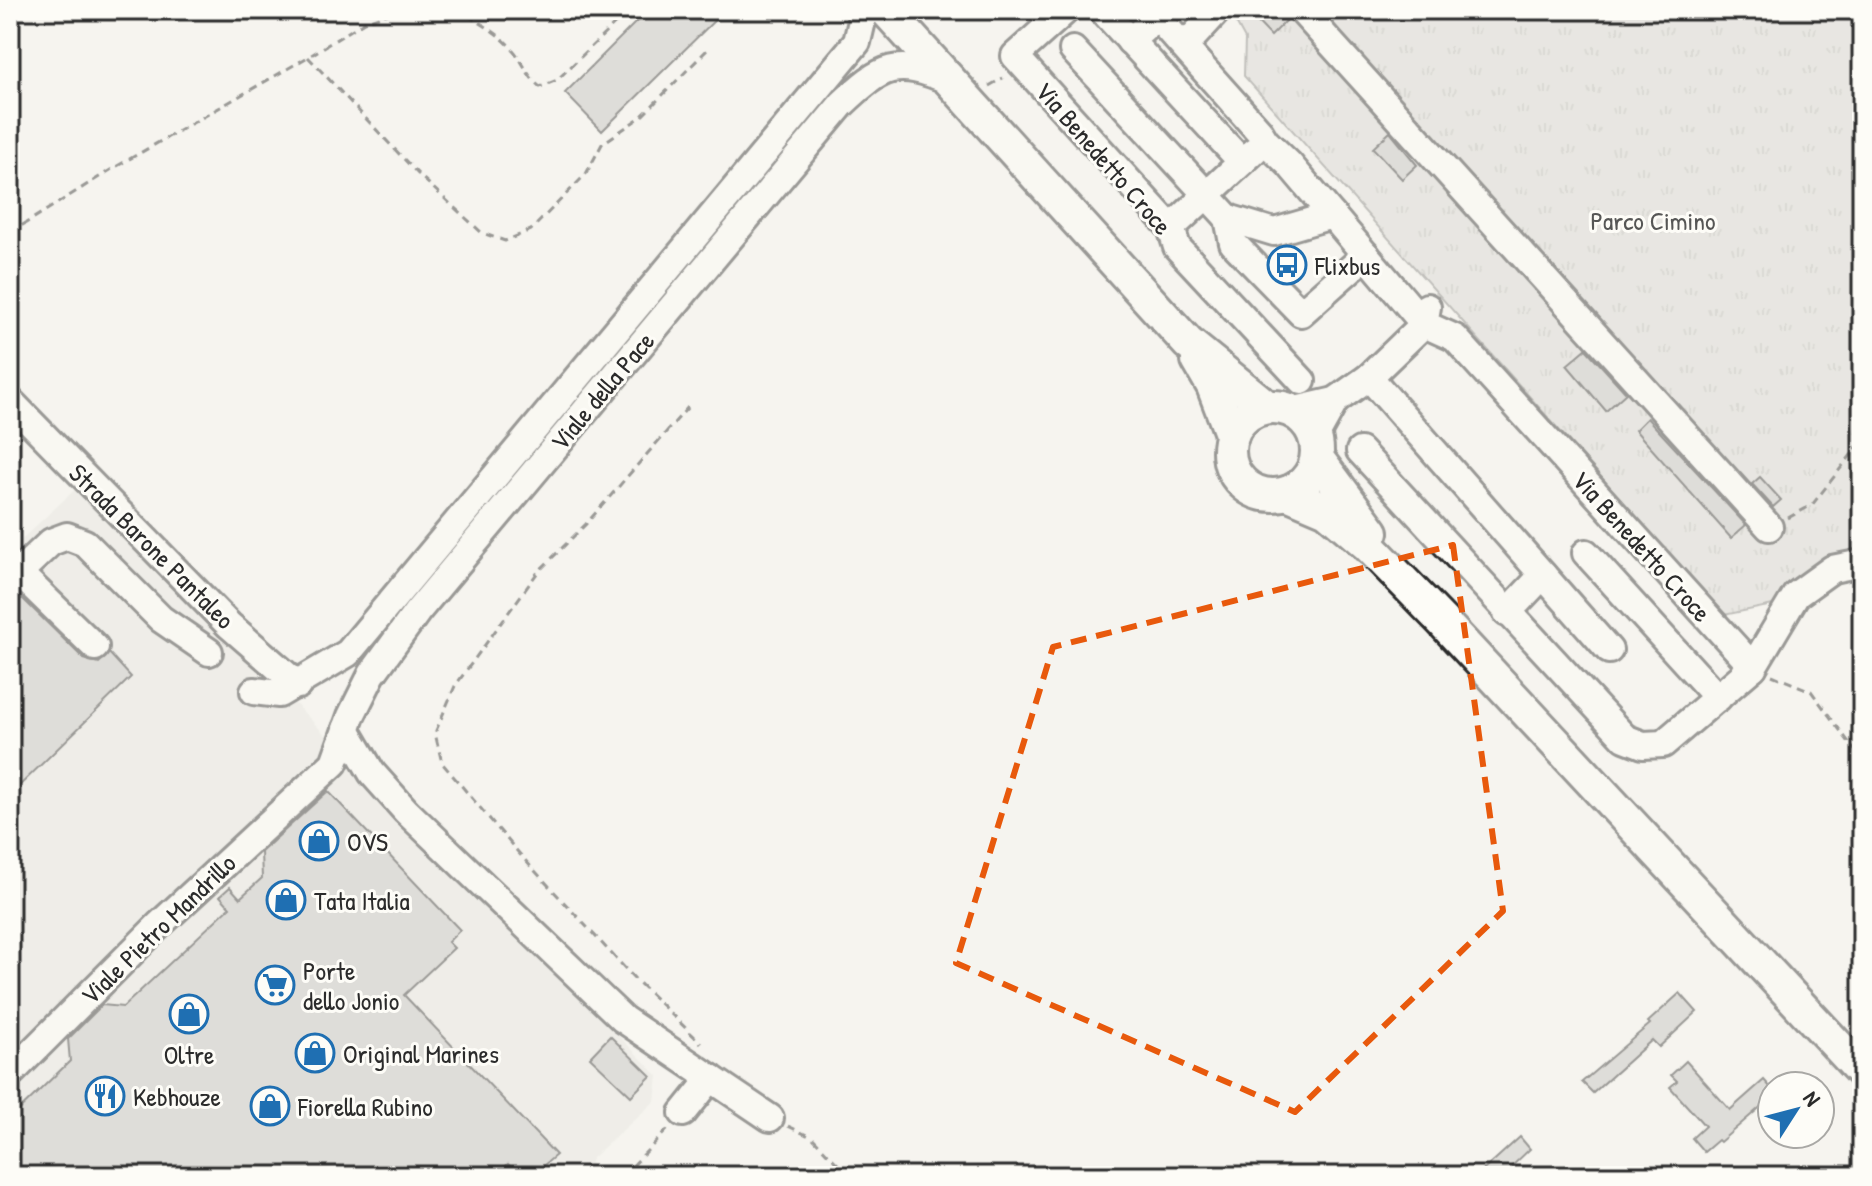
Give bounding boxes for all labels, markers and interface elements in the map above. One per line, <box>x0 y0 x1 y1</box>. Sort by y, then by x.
street label: Via Benedetto Croce <box>1028 74 1180 242</box>
park label: Parco Cimino <box>1590 203 1716 238</box>
bus stop icon: Flixbus <box>1266 244 1308 286</box>
place label: Flixbus <box>1314 248 1380 283</box>
street label: Viale della Pace <box>542 324 662 458</box>
street label: Strada Barone Pantaleo <box>62 456 242 636</box>
street label: Via Benedetto Croce <box>1565 463 1719 629</box>
shop icon: OVS <box>298 820 340 862</box>
place label: OVS <box>347 824 388 859</box>
street label: Viale Pietro Mandrillo <box>73 846 243 1012</box>
shop icon: Tata Italia <box>265 879 307 921</box>
place label: Tata Italia <box>314 883 410 918</box>
place label: Porte dello Jonio <box>303 953 399 1018</box>
supermarket icon: Porte dello Jonio <box>254 964 296 1006</box>
shop icon: Oltre <box>168 993 210 1035</box>
shop icon: Original Marines <box>294 1032 336 1074</box>
place label: Original Marines <box>343 1036 499 1071</box>
place label: Oltre <box>164 1037 214 1072</box>
north arrow <box>1756 1070 1836 1150</box>
restaurant icon: Kebhouze <box>84 1075 126 1117</box>
place label: Kebhouze <box>133 1079 221 1114</box>
shop icon: Fiorella Rubino <box>249 1085 291 1127</box>
text: N <box>1797 1085 1828 1112</box>
place label: Fiorella Rubino <box>297 1089 433 1124</box>

